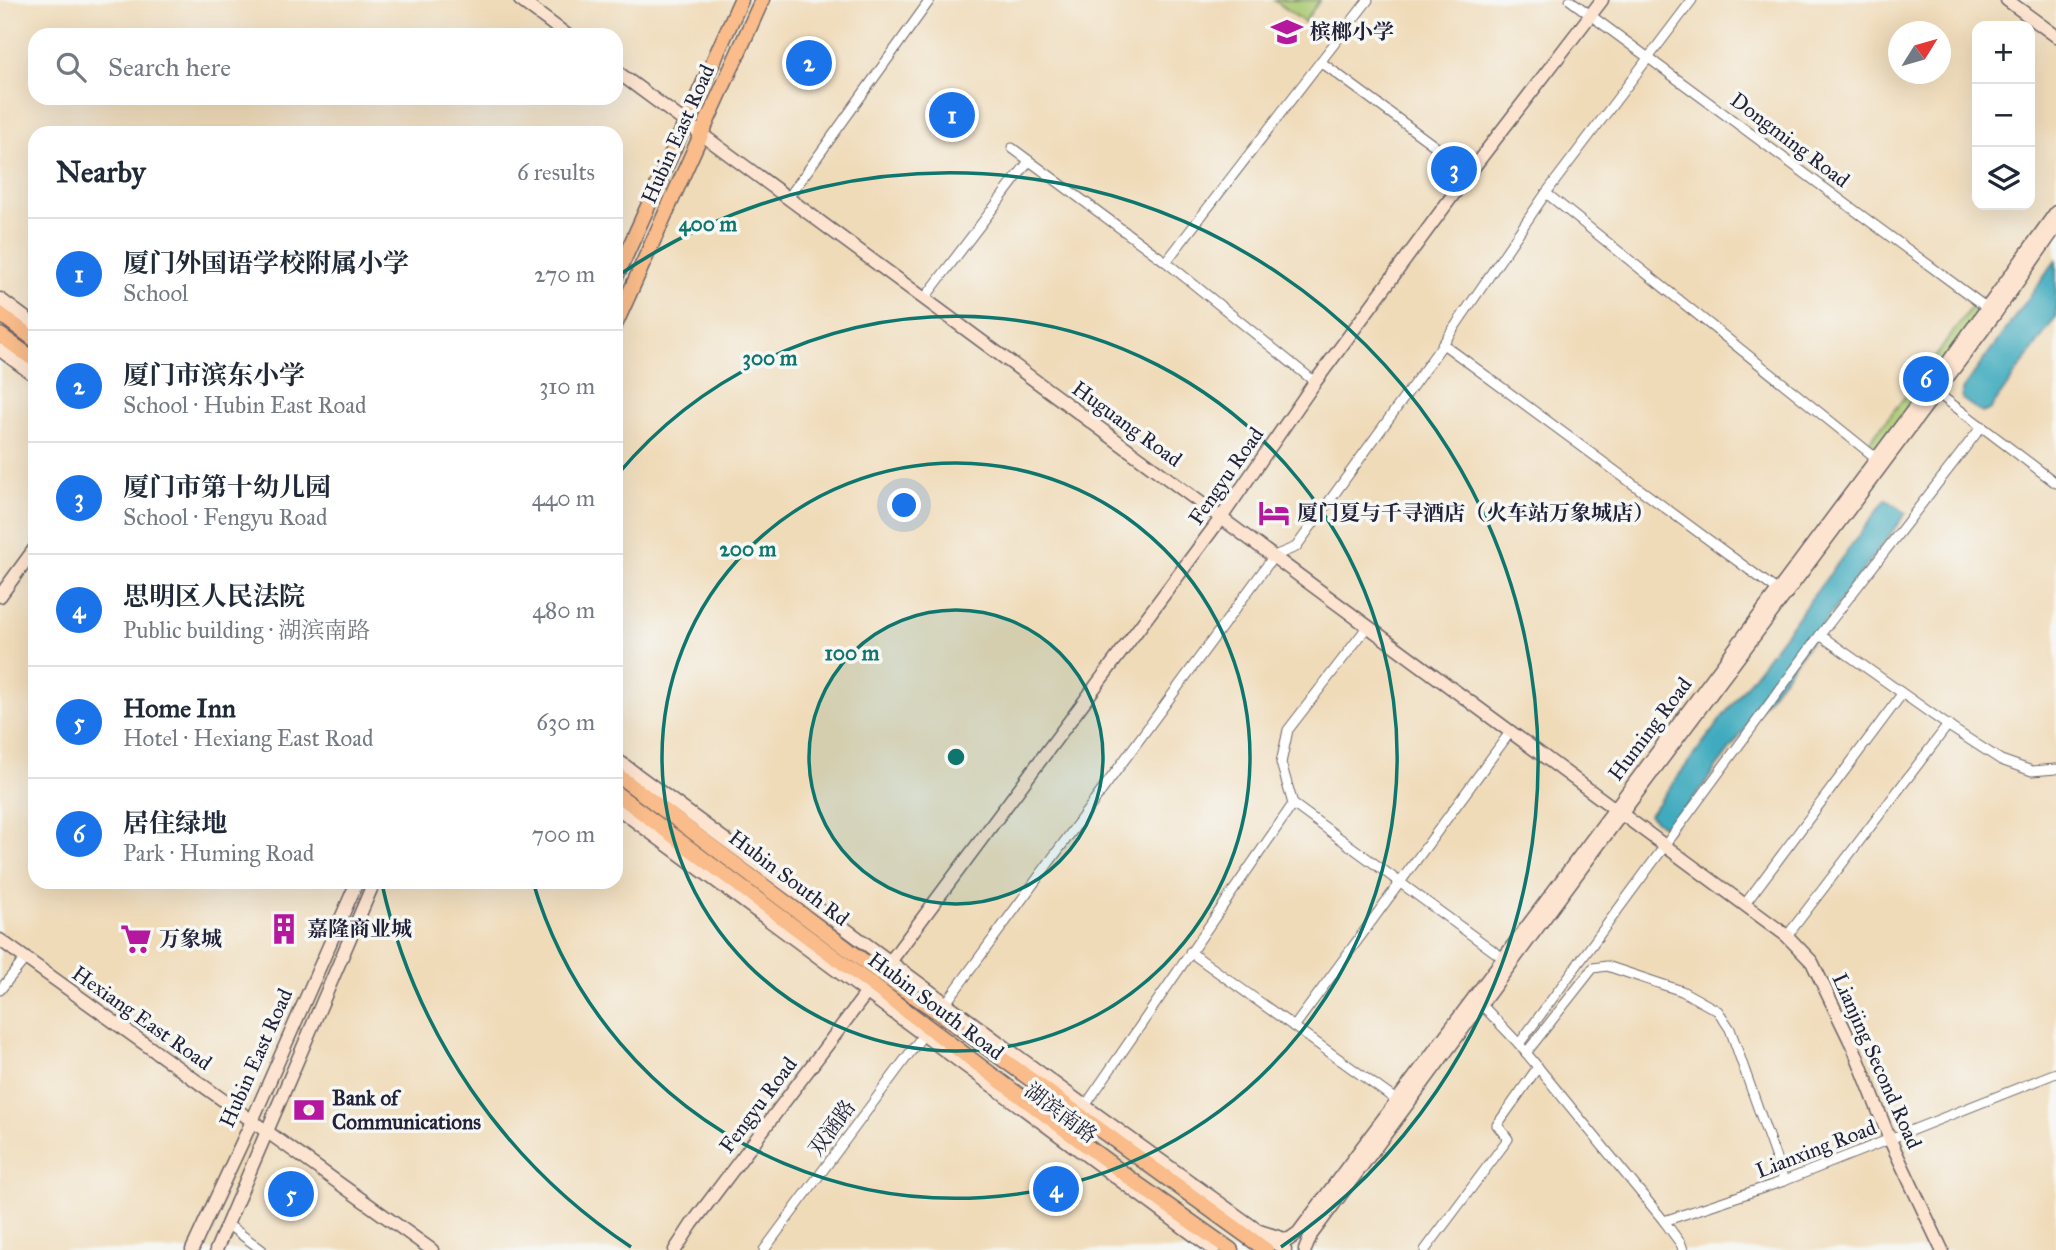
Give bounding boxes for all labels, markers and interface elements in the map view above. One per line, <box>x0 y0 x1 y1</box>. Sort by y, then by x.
school or university icon: 槟榔小学 <box>1270 15 1304 49</box>
place label: 槟榔小学 <box>1310 19 1394 45</box>
north arrow <box>1888 21 1951 84</box>
map controls <box>1972 21 2035 210</box>
button: + <box>1972 21 2035 84</box>
search box <box>28 28 623 105</box>
pin: 2 <box>786 37 832 89</box>
icon: search <box>52 48 90 86</box>
text: Search here <box>108 51 231 83</box>
street label: Hubin East Road <box>636 60 720 207</box>
button: − <box>1972 84 2035 147</box>
street label: Dongming Road <box>1725 87 1855 193</box>
pin: 1 <box>929 89 975 141</box>
pin: 3 <box>1431 143 1477 195</box>
button: layers <box>1972 147 2035 210</box>
text: Nearby <box>56 154 146 190</box>
text: 6 results <box>517 158 595 186</box>
text: 400 m <box>679 211 738 237</box>
text: 厦门外国语学校附属小学 <box>123 247 409 279</box>
text: 1 <box>74 260 84 288</box>
text: 270 m <box>534 260 595 288</box>
text: School <box>123 279 188 307</box>
text: 300 m <box>742 345 798 371</box>
pin: 6 <box>1903 353 1949 405</box>
text: 厦门市滨东小学 <box>123 359 305 391</box>
text: 2 <box>73 372 85 400</box>
text: 310 m <box>539 372 595 400</box>
street label: Huguang Road <box>1067 375 1187 473</box>
text: School · Hubin East Road <box>123 391 367 419</box>
street label: Fengyu Road <box>1183 422 1269 530</box>
text: 厦门市第十幼儿园 <box>123 471 331 503</box>
text: 3 <box>74 484 84 512</box>
text: 440 m <box>532 484 595 512</box>
your location <box>887 488 921 522</box>
hotel icon: 厦门夏与千寻酒店（火车站万象城店） <box>1257 496 1291 530</box>
place label: 厦门夏与千寻酒店（火车站万象城店） <box>1297 500 1654 526</box>
text: School · Fengyu Road <box>123 503 327 531</box>
text: 200 m <box>720 536 777 562</box>
text: 思明区人民法院 <box>123 580 305 612</box>
text: 4 <box>73 596 85 624</box>
text: 480 m <box>532 596 595 624</box>
text: Public building · 湖滨南路 <box>123 616 370 644</box>
text: 100 m <box>825 640 880 666</box>
street label: Huming Road <box>1603 672 1698 786</box>
text: Home Inn <box>123 692 236 724</box>
text: 5 <box>74 708 84 736</box>
text: 630 m <box>536 708 595 736</box>
text: Hotel · Hexiang East Road <box>123 724 373 752</box>
centre of rings <box>944 745 968 769</box>
text: 居住绿地 <box>123 807 227 839</box>
text: 6 <box>73 820 85 848</box>
text: 700 m <box>532 820 595 848</box>
street label: Hubin South Rd <box>724 824 855 932</box>
text: Park · Huming Road <box>123 839 314 867</box>
building icon: 嘉隆商业城 <box>267 912 301 946</box>
place label: 嘉隆商业城 <box>307 916 412 942</box>
supermarket icon: 万象城 <box>119 922 153 956</box>
place label: 万象城 <box>159 926 222 952</box>
street label: Hubin South Road <box>863 946 1009 1066</box>
street label: Hexiang East Road <box>67 960 217 1076</box>
street label: Lianjing Second Road <box>1827 969 1928 1153</box>
street label: Hubin East Road <box>214 984 298 1131</box>
street label: Fengyu Road <box>713 1052 803 1158</box>
street label: 湖滨南路 <box>1020 1077 1102 1149</box>
place label: Bank of Communications <box>332 1085 481 1135</box>
bank icon: Bank of Communications <box>292 1093 326 1127</box>
street label: 双涵路 <box>803 1095 861 1161</box>
street label: Lianxing Road <box>1752 1114 1880 1184</box>
pin: 4 <box>1033 1163 1079 1215</box>
pin: 5 <box>268 1168 314 1220</box>

